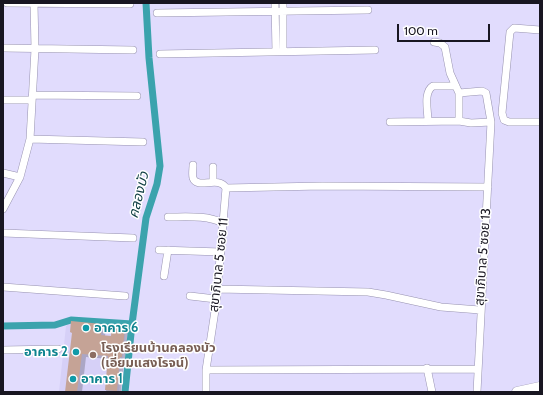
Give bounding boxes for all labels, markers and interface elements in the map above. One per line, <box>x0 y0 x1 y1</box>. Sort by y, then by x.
scale bar <box>399 16 492 42</box>
text: 100 m <box>404 23 438 38</box>
water label: คลองบัว <box>125 170 153 220</box>
street label: สุขาภิบาล 5 ซอย 13 <box>472 208 494 306</box>
street label: สุขาภิบาล 5 ซอย 11 <box>206 217 232 313</box>
place label: อาคาร 6 <box>94 320 138 336</box>
marker: อาคาร 6 <box>81 323 91 333</box>
place label: โรงเรียนบ้านคลองบัว (เอี่ยมแสงโรจน์) <box>101 340 216 371</box>
place label: อาคาร 2 <box>24 344 68 360</box>
marker: อาคาร 2 <box>71 347 81 357</box>
marker: โรงเรียนบ้านคลองบัว (เอี่ยมแสงโรจน์) <box>88 350 98 360</box>
place label: อาคาร 1 <box>81 371 123 387</box>
marker: อาคาร 1 <box>68 374 78 384</box>

